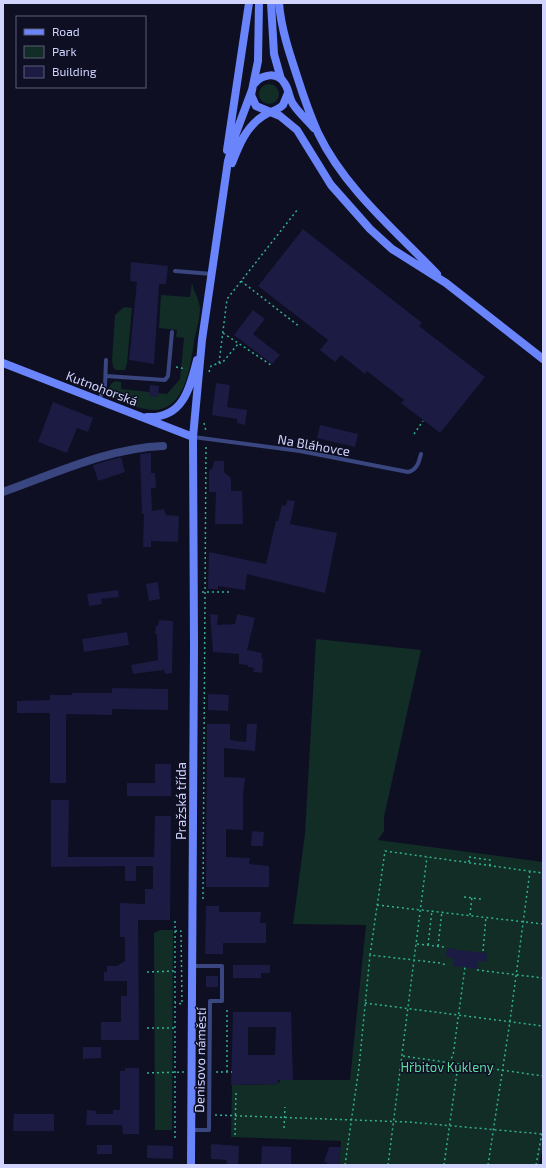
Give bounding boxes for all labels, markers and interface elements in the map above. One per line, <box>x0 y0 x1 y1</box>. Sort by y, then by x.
legend <box>16 16 146 88</box>
text: Road <box>52 24 80 38</box>
text: Park <box>52 44 77 58</box>
text: Building <box>52 64 97 78</box>
street label: Kutnohorská <box>64 367 140 409</box>
street label: Na Bláhovce <box>277 431 351 459</box>
street label: Pražská třída <box>173 762 189 840</box>
street label: Denisovo náměstí <box>191 1006 209 1113</box>
park label: Hřbitov Kukleny <box>400 1059 494 1075</box>

